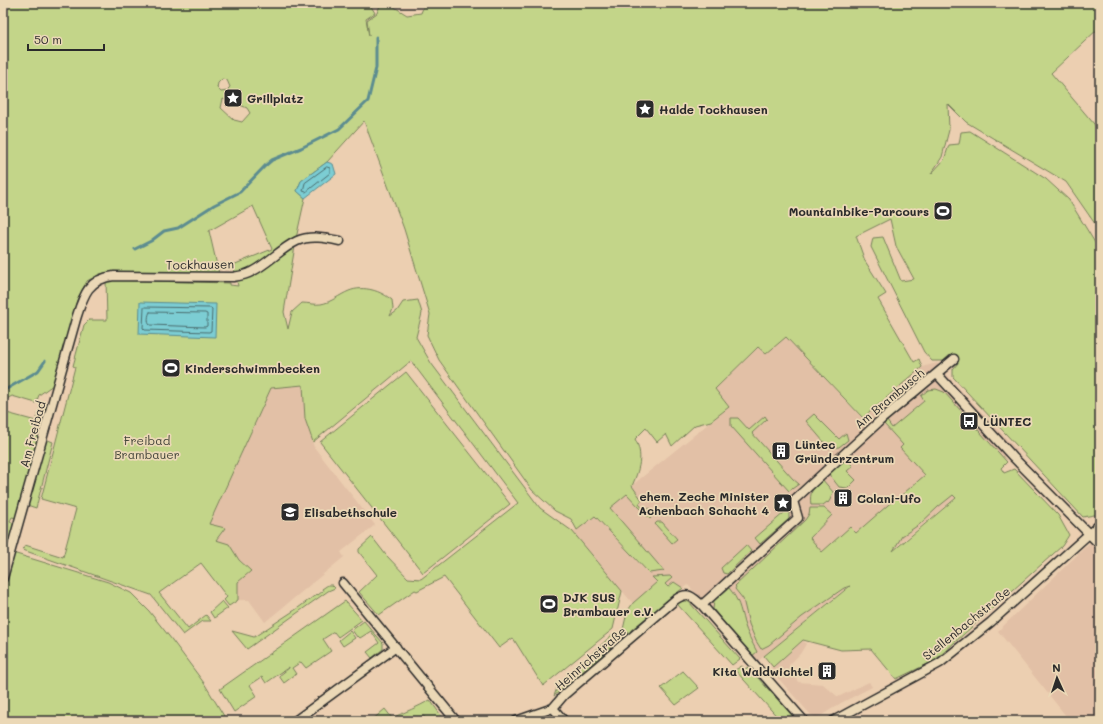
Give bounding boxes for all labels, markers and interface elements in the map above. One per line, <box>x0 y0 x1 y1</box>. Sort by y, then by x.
scale bar <box>28 26 104 52</box>
text: 50 m <box>34 31 62 47</box>
place icon: Grillplatz <box>222 87 244 109</box>
place label: Grillplatz <box>247 90 304 106</box>
place icon: Halde Tockhausen <box>634 98 656 120</box>
place label: Halde Tockhausen <box>659 101 768 117</box>
sports icon: Mountainbike-Parcours <box>932 200 954 222</box>
place label: Mountainbike-Parcours <box>789 203 929 219</box>
street label: Tockhausen <box>166 255 234 273</box>
sports icon: Kinderschwimmbecken <box>160 357 182 379</box>
place label: Kinderschwimmbecken <box>185 360 320 376</box>
street label: Am Brambusch <box>851 364 927 432</box>
street label: Am Freibad <box>15 399 49 469</box>
bus stop icon: LÜNTEC <box>958 410 980 432</box>
place label: LÜNTEC <box>983 413 1031 429</box>
park label: Freibad Brambauer <box>114 432 180 462</box>
place label: Lüntec Gründerzentrum <box>795 436 894 466</box>
building icon: Lüntec Gründerzentrum <box>770 440 792 462</box>
building icon: Colani-Ufo <box>832 487 854 509</box>
place label: ehem. Zeche Minister Achenbach Schacht 4 <box>639 488 769 518</box>
place label: Colani-Ufo <box>857 490 921 506</box>
place icon: ehem. Zeche Minister Achenbach Schacht 4 <box>772 492 794 514</box>
school or university icon: Elisabethschule <box>279 501 301 523</box>
place label: Elisabethschule <box>304 504 397 520</box>
street label: Stellenbachstraße <box>919 583 1013 663</box>
place label: DJK SUS Brambauer e.V. <box>563 589 654 619</box>
sports icon: DJK SUS Brambauer e.V. <box>538 593 560 615</box>
street label: Heinrichstraße <box>551 623 629 693</box>
north arrow <box>1037 658 1077 698</box>
building icon: Kita Waldwichtel <box>816 660 838 682</box>
text: N <box>1052 660 1061 675</box>
place label: Kita Waldwichtel <box>712 663 813 679</box>

